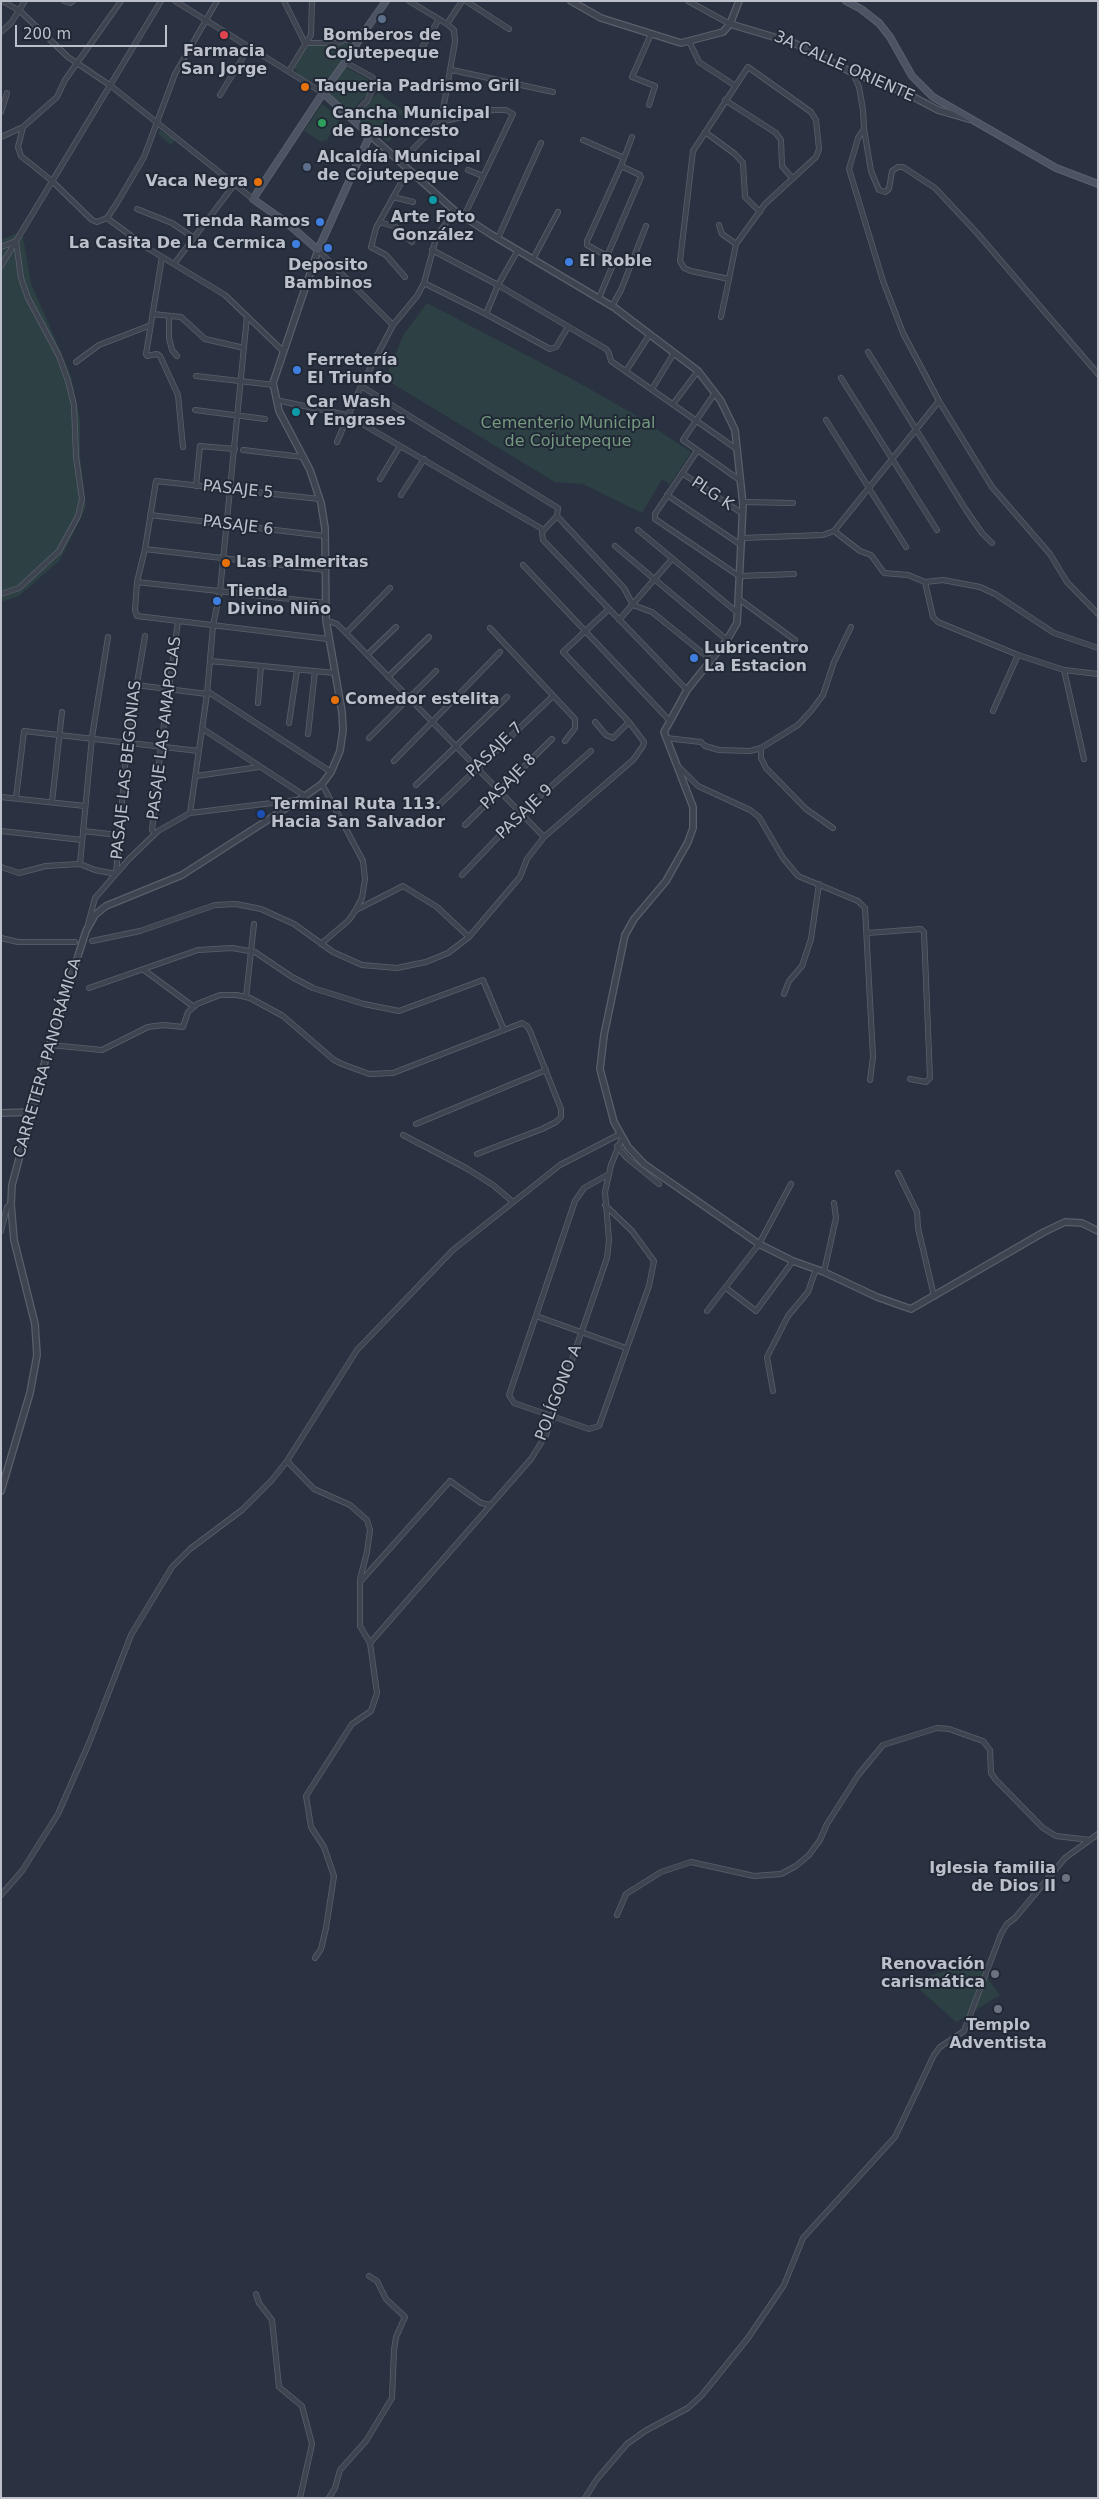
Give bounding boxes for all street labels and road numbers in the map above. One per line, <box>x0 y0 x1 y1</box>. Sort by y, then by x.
street label: 3A CALLE ORIENTE <box>771 27 917 107</box>
street label: PLG K <box>687 473 737 515</box>
street label: PASAJE 5 <box>202 477 274 503</box>
street label: PASAJE 6 <box>202 512 274 540</box>
street label: PASAJE LAS AMAPOLAS <box>144 635 186 821</box>
street label: PASAJE LAS BEGONIAS <box>108 679 146 861</box>
street label: PASAJE 7 <box>463 718 527 782</box>
street label: PASAJE 8 <box>477 750 541 814</box>
street label: PASAJE 9 <box>493 780 557 844</box>
street label: CARRETERA PANORÁMICA <box>10 956 86 1160</box>
street label: POLÍGONO A <box>532 1342 586 1444</box>

